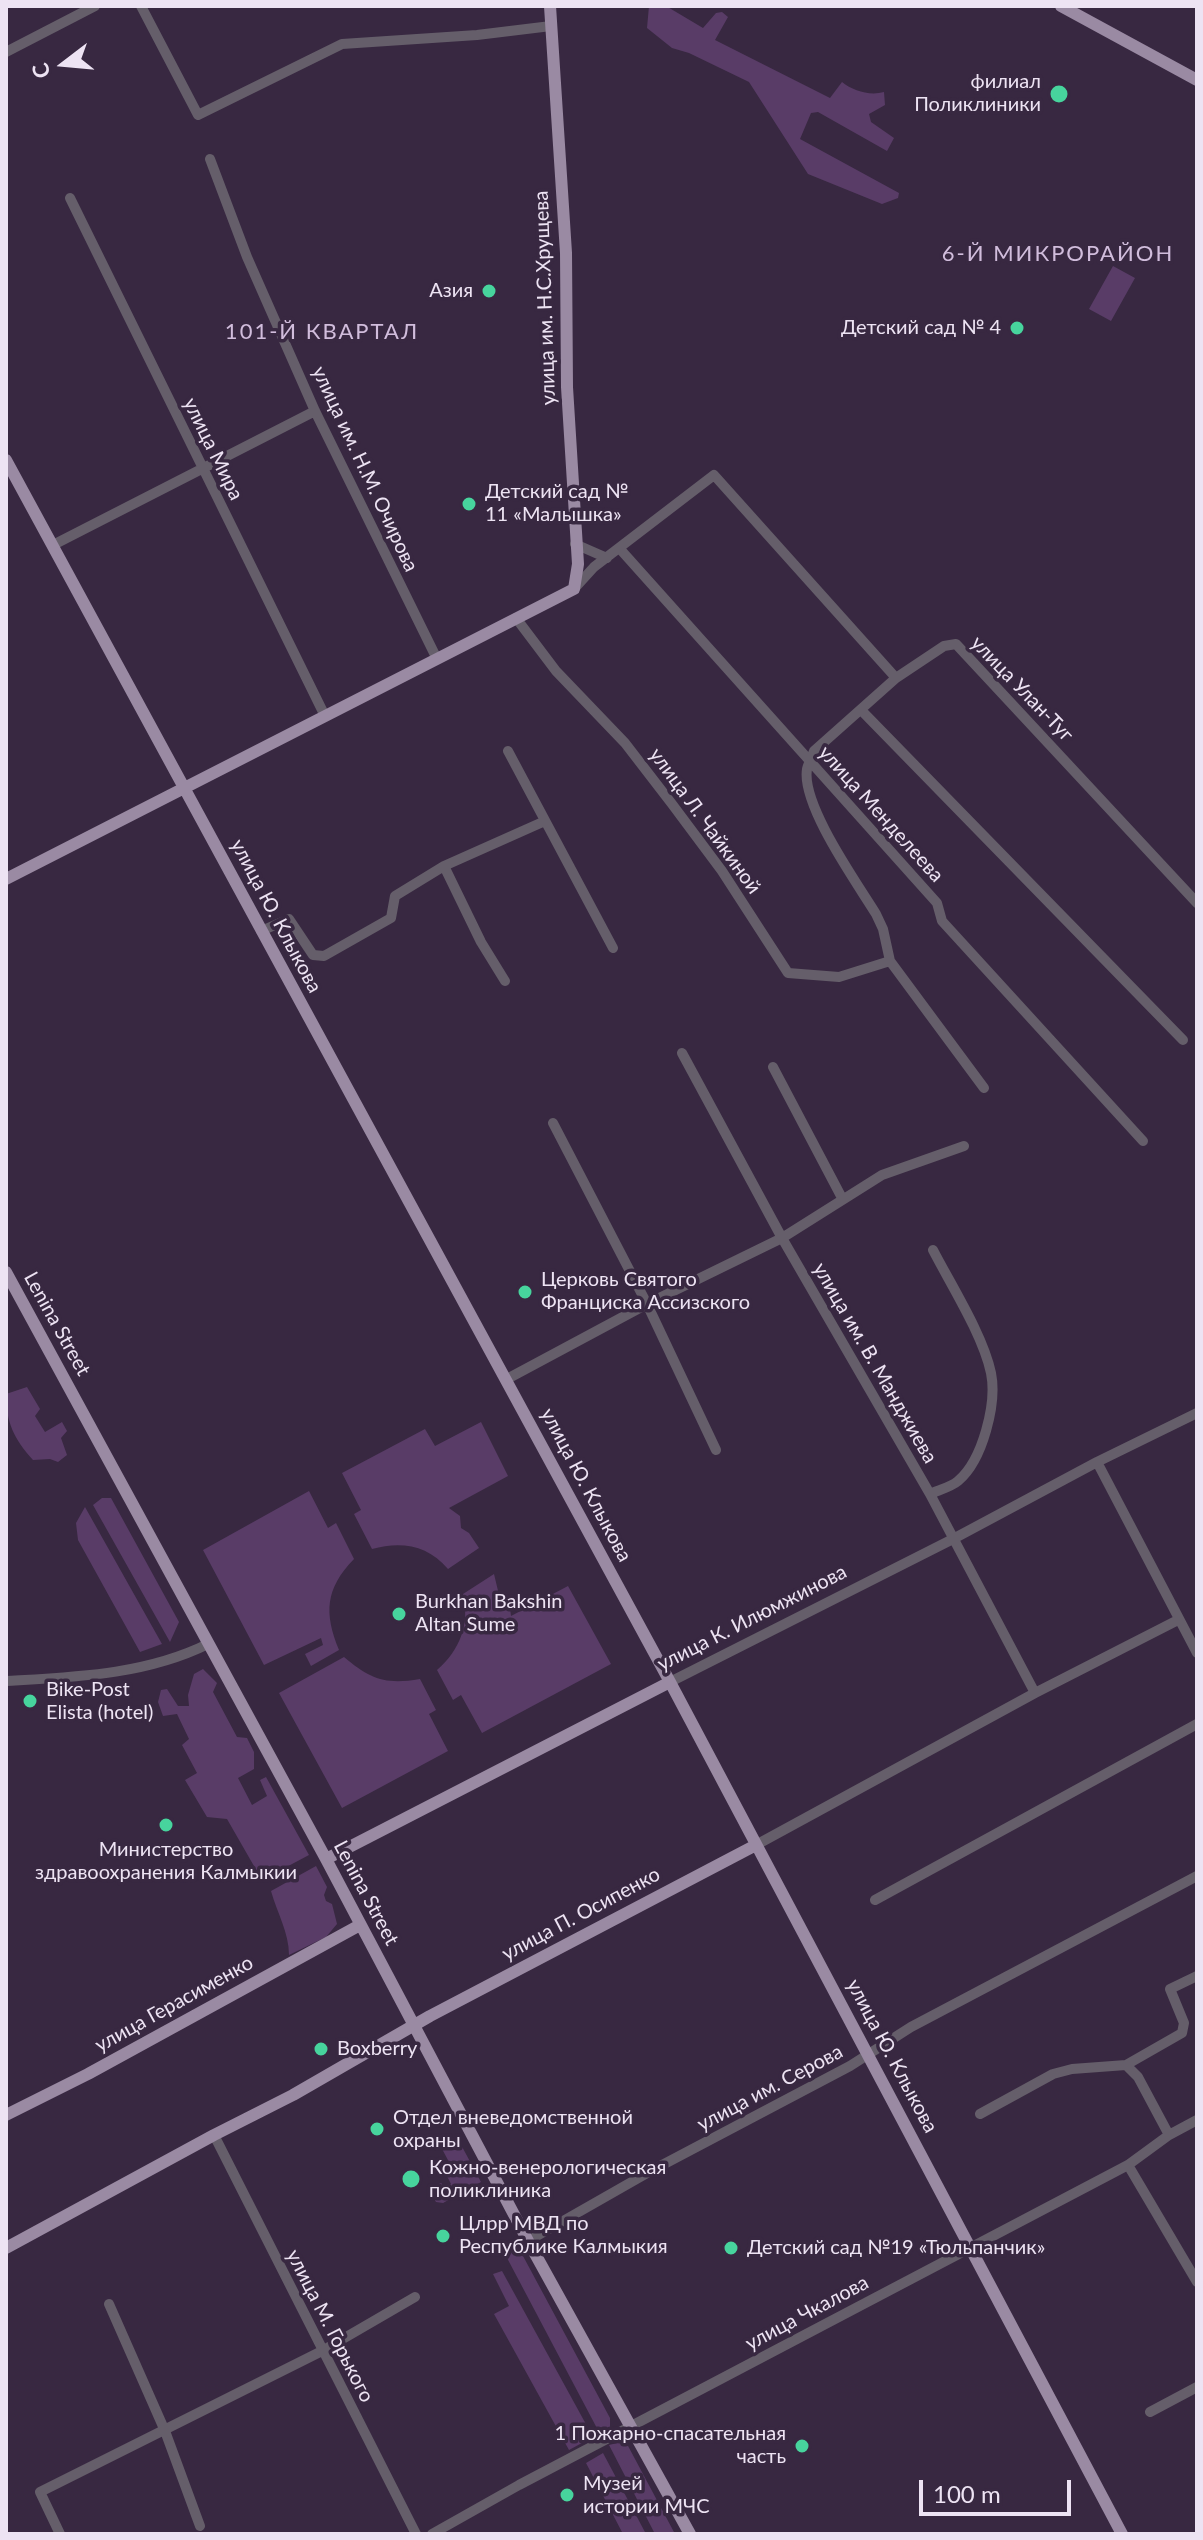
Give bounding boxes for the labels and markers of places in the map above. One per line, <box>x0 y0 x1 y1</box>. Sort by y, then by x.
place label: филиал Поликлиники <box>914 70 1041 117</box>
marker: филиал Поликлиники <box>1048 83 1070 105</box>
place label: Азия <box>429 279 473 303</box>
marker: Азия <box>480 282 498 300</box>
place label: Детский сад № 4 <box>841 316 1001 340</box>
marker: Детский сад № 4 <box>1008 319 1026 337</box>
place label: Детский сад № 11 «Малышка» <box>485 480 628 527</box>
marker: Детский сад № 11 «Малышка» <box>460 495 478 513</box>
place label: Церковь Святого Франциска Ассизского <box>541 1268 750 1315</box>
marker: Церковь Святого Франциска Ассизского <box>516 1283 534 1301</box>
place label: Burkhan Bakshin Altan Sume <box>415 1590 562 1637</box>
marker: Burkhan Bakshin Altan Sume <box>390 1605 408 1623</box>
place label: Bike-Post Elista (hotel) <box>46 1678 153 1725</box>
marker: Bike-Post Elista (hotel) <box>21 1692 39 1710</box>
marker: Министерство здравоохранения Калмыкии <box>157 1816 175 1834</box>
place label: Министерство здравоохранения Калмыкии <box>35 1838 297 1885</box>
place label: Boxberry <box>337 2037 417 2061</box>
marker: Boxberry <box>312 2040 330 2058</box>
place label: Отдел вневедомственной охраны <box>393 2106 633 2153</box>
marker: Отдел вневедомственной охраны <box>368 2120 386 2138</box>
place label: Кожно-венерологическая поликлиника <box>429 2156 666 2203</box>
marker: Кожно-венерологическая поликлиника <box>400 2168 422 2190</box>
place label: Цлрр МВД по Республике Калмыкия <box>459 2212 668 2259</box>
marker: Цлрр МВД по Республике Калмыкия <box>434 2227 452 2245</box>
place label: Детский сад №19 «Тюльпанчик» <box>747 2236 1045 2260</box>
marker: Детский сад №19 «Тюльпанчик» <box>722 2239 740 2257</box>
place label: 1 Пожарно-спасательная часть <box>554 2422 786 2469</box>
marker: 1 Пожарно-спасательная часть <box>793 2437 811 2455</box>
place label: Музей истории МЧС <box>583 2472 710 2519</box>
marker: Музей истории МЧС <box>558 2486 576 2504</box>

